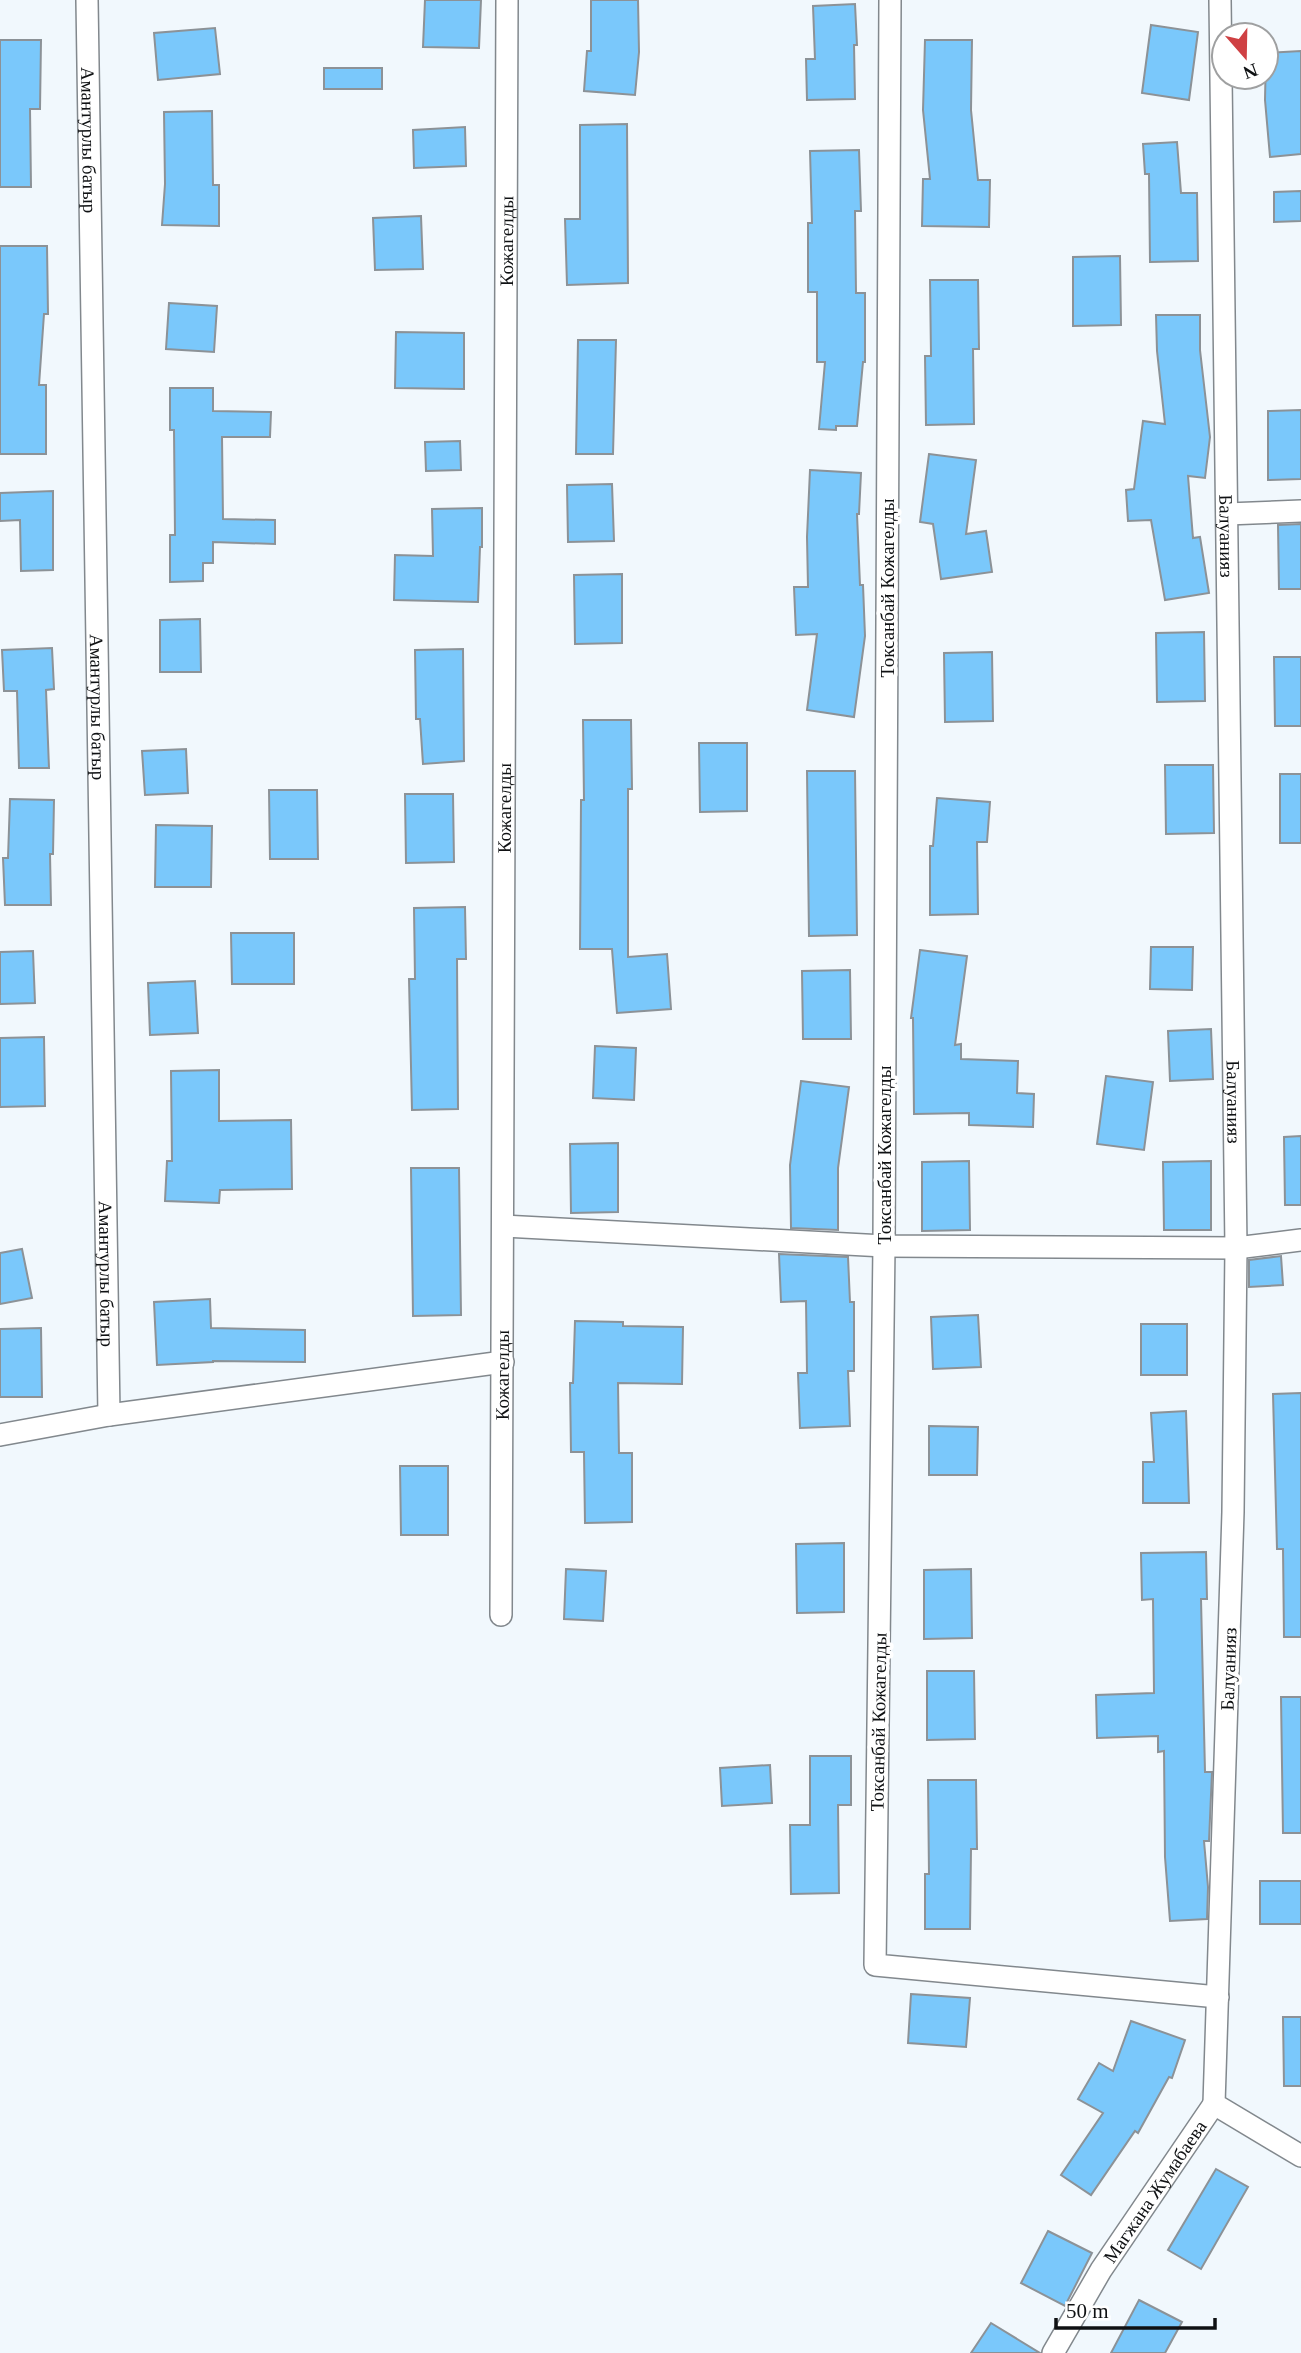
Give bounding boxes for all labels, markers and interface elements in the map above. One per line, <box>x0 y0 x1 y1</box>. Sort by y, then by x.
north arrow <box>1210 21 1280 91</box>
text: N <box>1240 59 1261 84</box>
street label: Амантурлы батыр <box>77 67 100 213</box>
street label: Кожагелды <box>496 196 517 286</box>
street label: Балуанияз <box>1215 494 1237 578</box>
street label: Токсанбай Кожагелды <box>877 498 898 677</box>
street label: Амантурлы батыр <box>86 634 109 780</box>
street label: Кожагелды <box>494 763 515 853</box>
street label: Балуанияз <box>1223 1060 1245 1144</box>
street label: Токсанбай Кожагелды <box>874 1065 895 1244</box>
street label: Амантурлы батыр <box>95 1201 118 1347</box>
street label: Кожагелды <box>492 1330 513 1420</box>
street label: Балуанияз <box>1217 1627 1240 1711</box>
street label: Токсанбай Кожагелды <box>866 1632 891 1812</box>
street label: Магжана Жумабаева <box>1099 2116 1211 2267</box>
scale bar <box>1056 2286 1215 2330</box>
text: 50 m <box>1066 2299 1109 2323</box>

